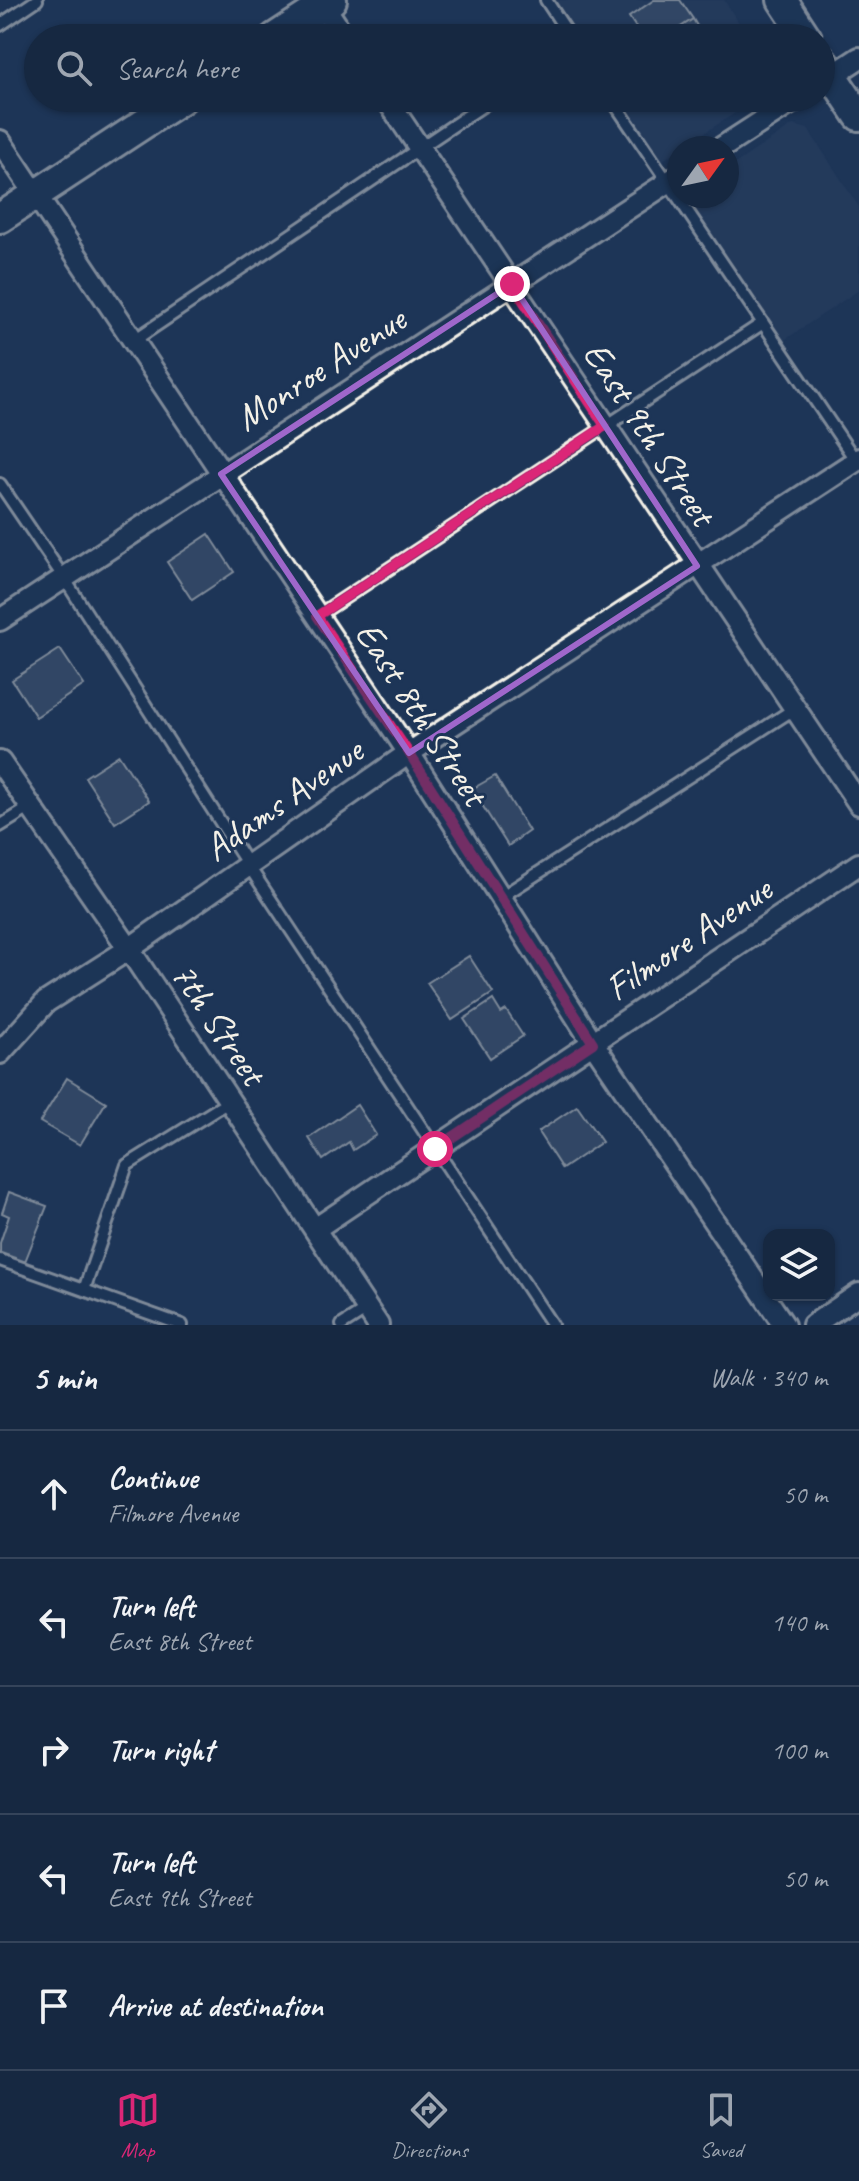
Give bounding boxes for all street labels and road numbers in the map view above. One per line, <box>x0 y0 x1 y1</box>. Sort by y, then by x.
street label: Monroe Avenue <box>226 294 417 441</box>
street label: East 9th Street <box>573 333 728 537</box>
street label: East 8th Street <box>345 613 500 817</box>
street label: Adams Avenue <box>195 726 374 871</box>
street label: Filmore Avenue <box>596 864 783 1011</box>
street label: 7th Street <box>160 953 279 1097</box>

